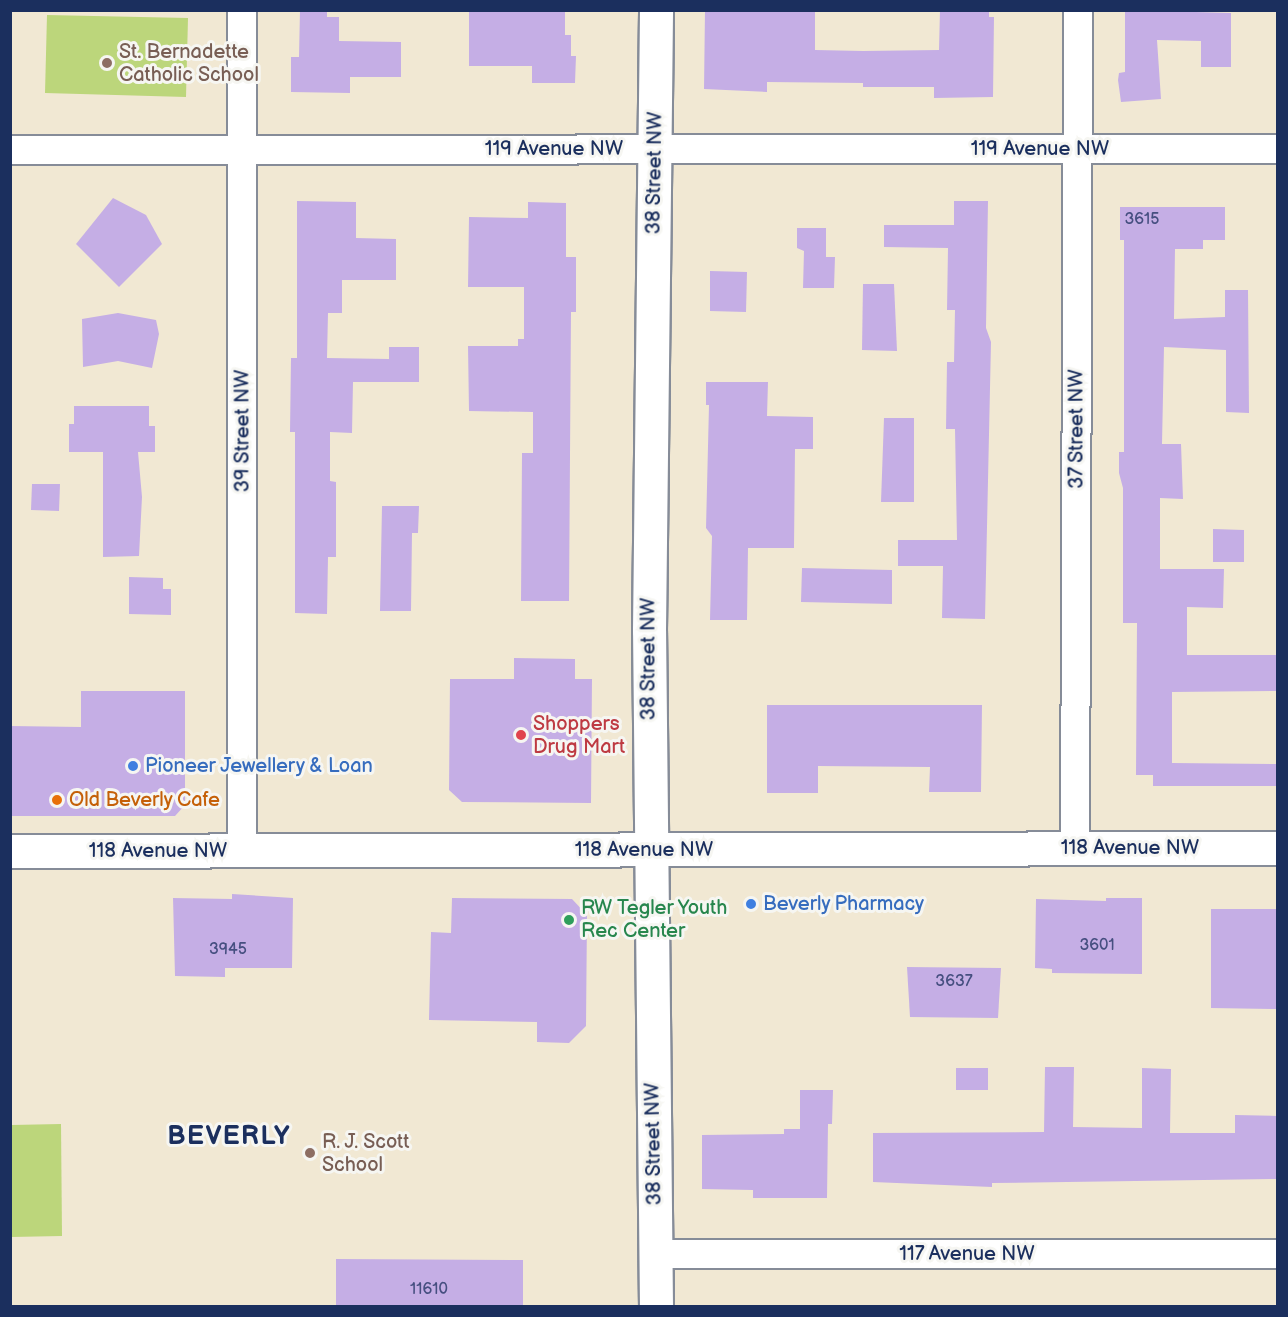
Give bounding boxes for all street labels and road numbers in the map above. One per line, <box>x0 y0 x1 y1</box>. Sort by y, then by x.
street label: 38 Street NW <box>642 111 668 235</box>
street label: 119 Avenue NW <box>485 137 623 161</box>
street label: 119 Avenue NW <box>971 137 1109 161</box>
street label: 37 Street NW <box>1065 368 1089 490</box>
street label: 39 Street NW <box>231 369 255 493</box>
street label: 38 Street NW <box>637 597 661 721</box>
street label: 118 Avenue NW <box>1061 836 1199 860</box>
street label: 118 Avenue NW <box>575 838 713 862</box>
street label: 118 Avenue NW <box>89 839 227 863</box>
street label: 38 Street NW <box>641 1082 667 1206</box>
street label: 117 Avenue NW <box>899 1242 1035 1266</box>

